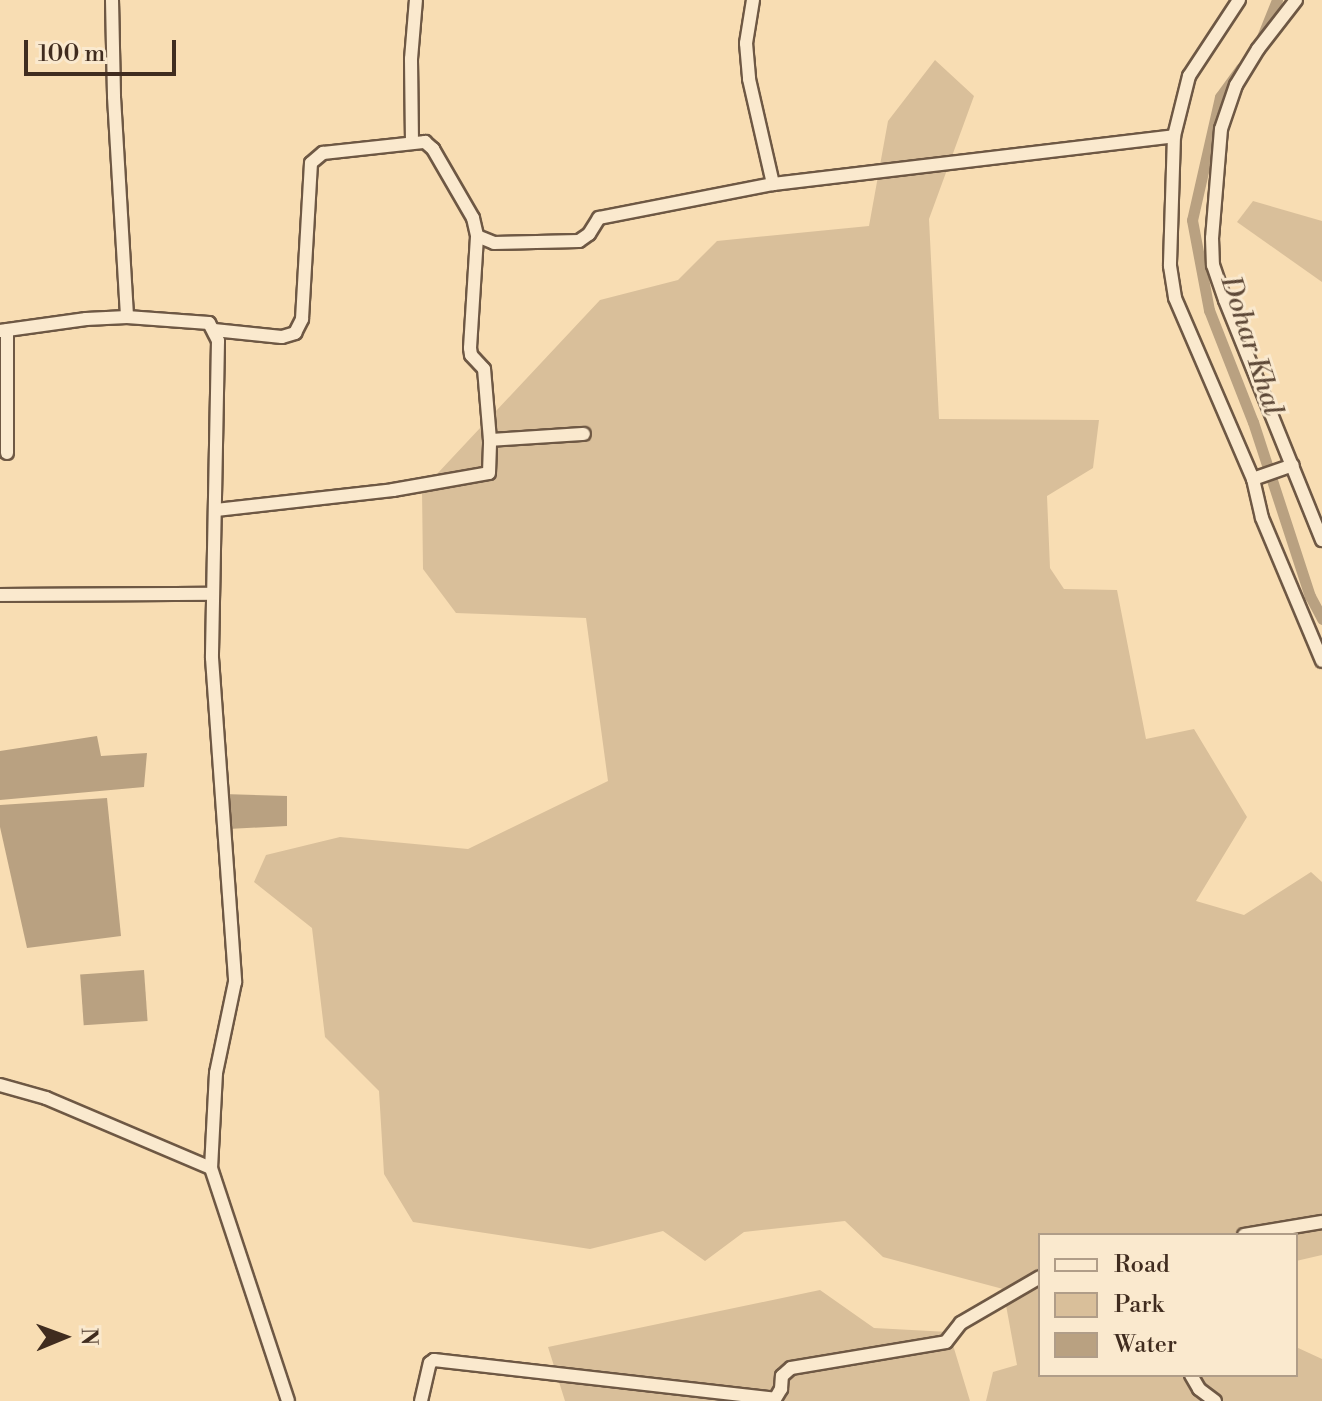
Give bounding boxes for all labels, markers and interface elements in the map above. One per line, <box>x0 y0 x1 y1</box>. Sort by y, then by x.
scale bar <box>28 24 180 74</box>
text: 100 m <box>38 39 105 69</box>
water label: Dohar Khal <box>1213 272 1289 420</box>
legend <box>1038 1233 1298 1377</box>
text: Road <box>1114 1250 1170 1280</box>
text: Park <box>1114 1290 1164 1320</box>
north arrow <box>24 1297 104 1377</box>
text: N <box>75 1328 102 1346</box>
text: Water <box>1114 1330 1177 1360</box>

